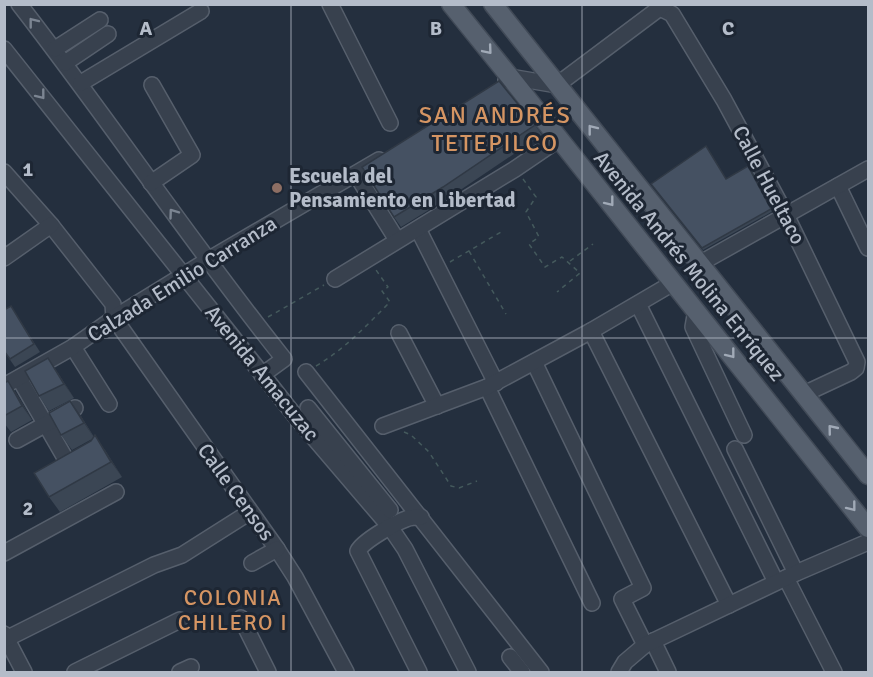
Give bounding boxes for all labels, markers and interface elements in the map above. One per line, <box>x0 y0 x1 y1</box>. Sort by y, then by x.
text: A <box>140 16 153 41</box>
text: B <box>430 16 442 41</box>
text: C <box>722 16 734 41</box>
one-way arrow <box>30 18 41 29</box>
one-way arrow <box>481 43 492 54</box>
one-way arrow <box>33 89 44 100</box>
district label: SAN ANDRÉS TETEPILCO <box>419 100 571 158</box>
street label: Calle Hueltaco <box>727 121 811 249</box>
one-way arrow <box>588 125 599 136</box>
street label: Avenida Andrés Molina Enríquez <box>588 146 790 386</box>
text: 1 <box>23 157 34 182</box>
place label: Escuela del Pensamiento en Libertad <box>289 163 515 213</box>
marker: Escuela del Pensamiento en Libertad <box>270 181 284 195</box>
one-way arrow <box>602 195 613 206</box>
one-way arrow <box>169 209 180 220</box>
street label: Calzada Emilio Carranza <box>83 210 281 348</box>
street label: Avenida Amacuzac <box>199 300 325 446</box>
one-way arrow <box>724 348 735 359</box>
one-way arrow <box>828 425 839 436</box>
street label: Calle Censos <box>192 438 280 546</box>
text: 2 <box>23 496 33 521</box>
one-way arrow <box>845 500 856 511</box>
district label: COLONIA CHILERO I <box>178 584 288 636</box>

